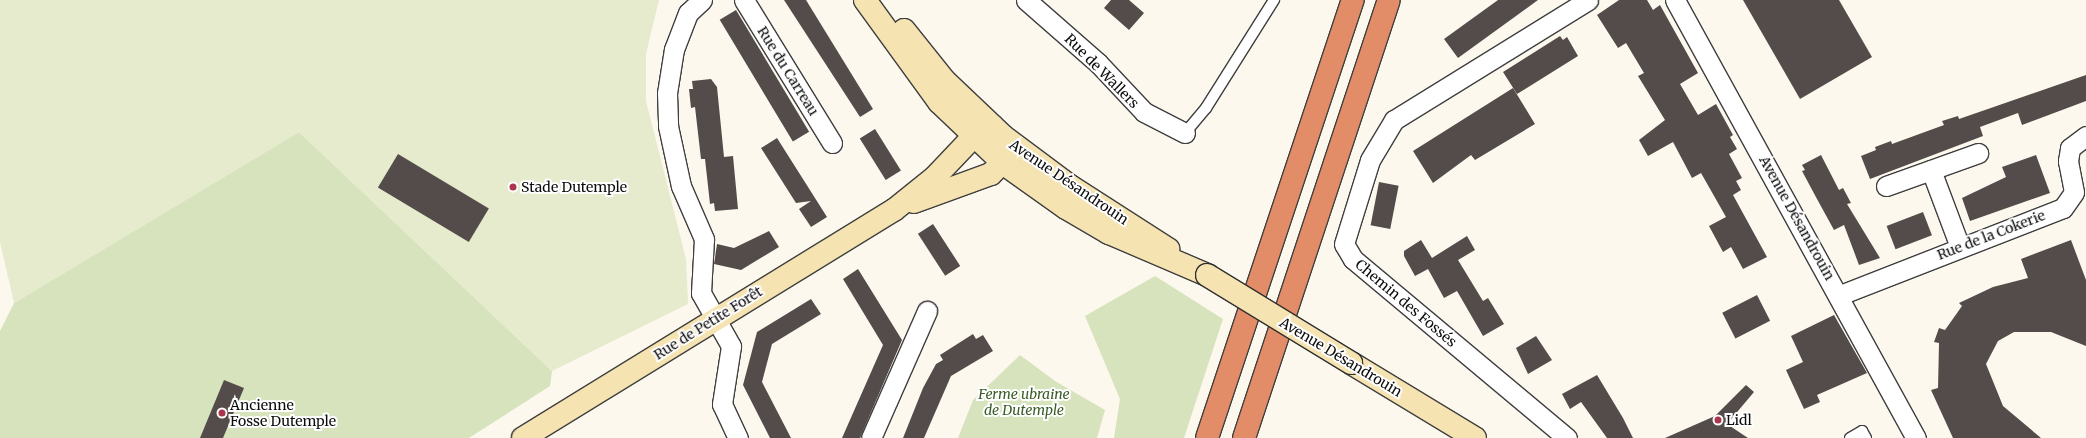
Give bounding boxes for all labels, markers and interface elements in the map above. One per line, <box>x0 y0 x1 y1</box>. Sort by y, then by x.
street label: Rue du Carreau <box>754 23 822 119</box>
street label: Rue de Wallers <box>1061 30 1143 112</box>
street label: Avenue Désandrouin <box>1006 136 1132 228</box>
street label: Avenue Désandrouin <box>1756 153 1838 283</box>
place label: Stade Dutemple <box>521 179 627 195</box>
marker: Stade Dutemple <box>508 182 518 192</box>
street label: Rue de la Cokerie <box>1935 207 2047 263</box>
street label: Chemin des Fossés <box>1352 256 1460 350</box>
street label: Rue de Petite Forêt <box>651 283 765 363</box>
street label: Avenue Désandrouin <box>1277 314 1405 400</box>
park label: Ferme ubraine de Dutemple <box>978 386 1070 418</box>
place label: Ancienne Fosse Dutemple <box>230 397 336 430</box>
marker: Ancienne Fosse Dutemple <box>217 408 227 418</box>
place label: Lidl <box>1726 412 1752 428</box>
marker: Lidl <box>1713 415 1723 425</box>

